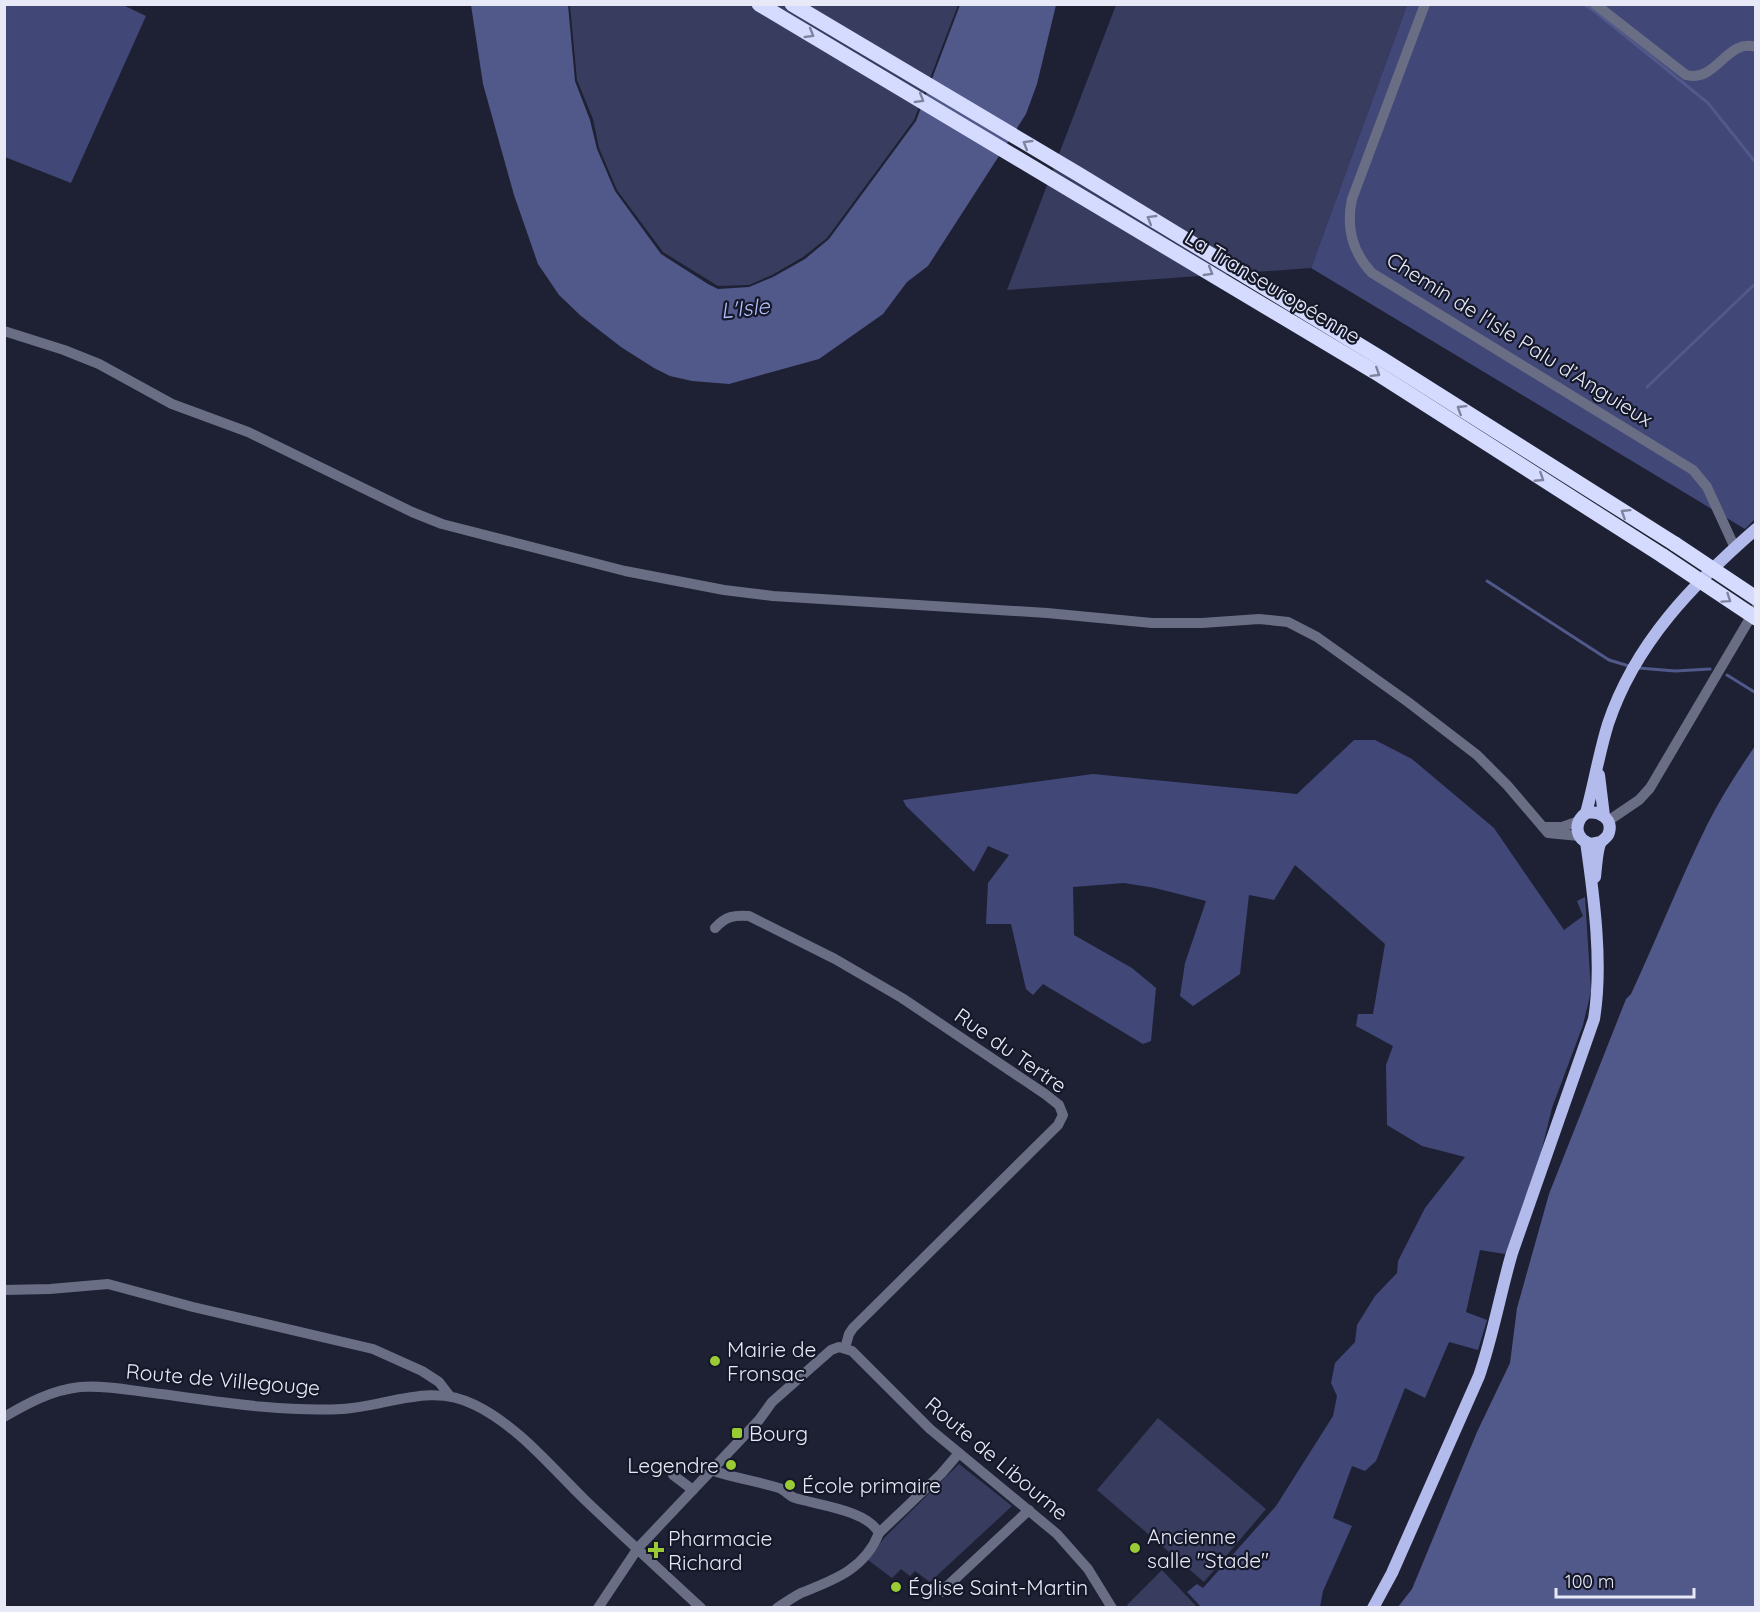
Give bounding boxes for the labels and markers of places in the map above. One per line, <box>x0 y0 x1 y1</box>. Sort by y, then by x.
place label: Mairie de Fronsac <box>727 1336 816 1386</box>
marker: Mairie de Fronsac <box>708 1354 722 1368</box>
place label: Bourg <box>749 1420 808 1446</box>
marker: Bourg <box>730 1426 744 1440</box>
place label: Legendre <box>627 1452 719 1478</box>
marker: Legendre <box>724 1458 738 1472</box>
place label: École primaire <box>802 1472 941 1498</box>
marker: École primaire <box>783 1478 797 1492</box>
place label: Ancienne salle "Stade" <box>1147 1523 1269 1573</box>
place label: Pharmacie Richard <box>668 1525 772 1575</box>
marker: Ancienne salle "Stade" <box>1128 1541 1142 1555</box>
marker: Pharmacie Richard <box>649 1543 663 1557</box>
place label: Église Saint-Martin <box>908 1574 1088 1600</box>
marker: Église Saint-Martin <box>889 1580 903 1594</box>

